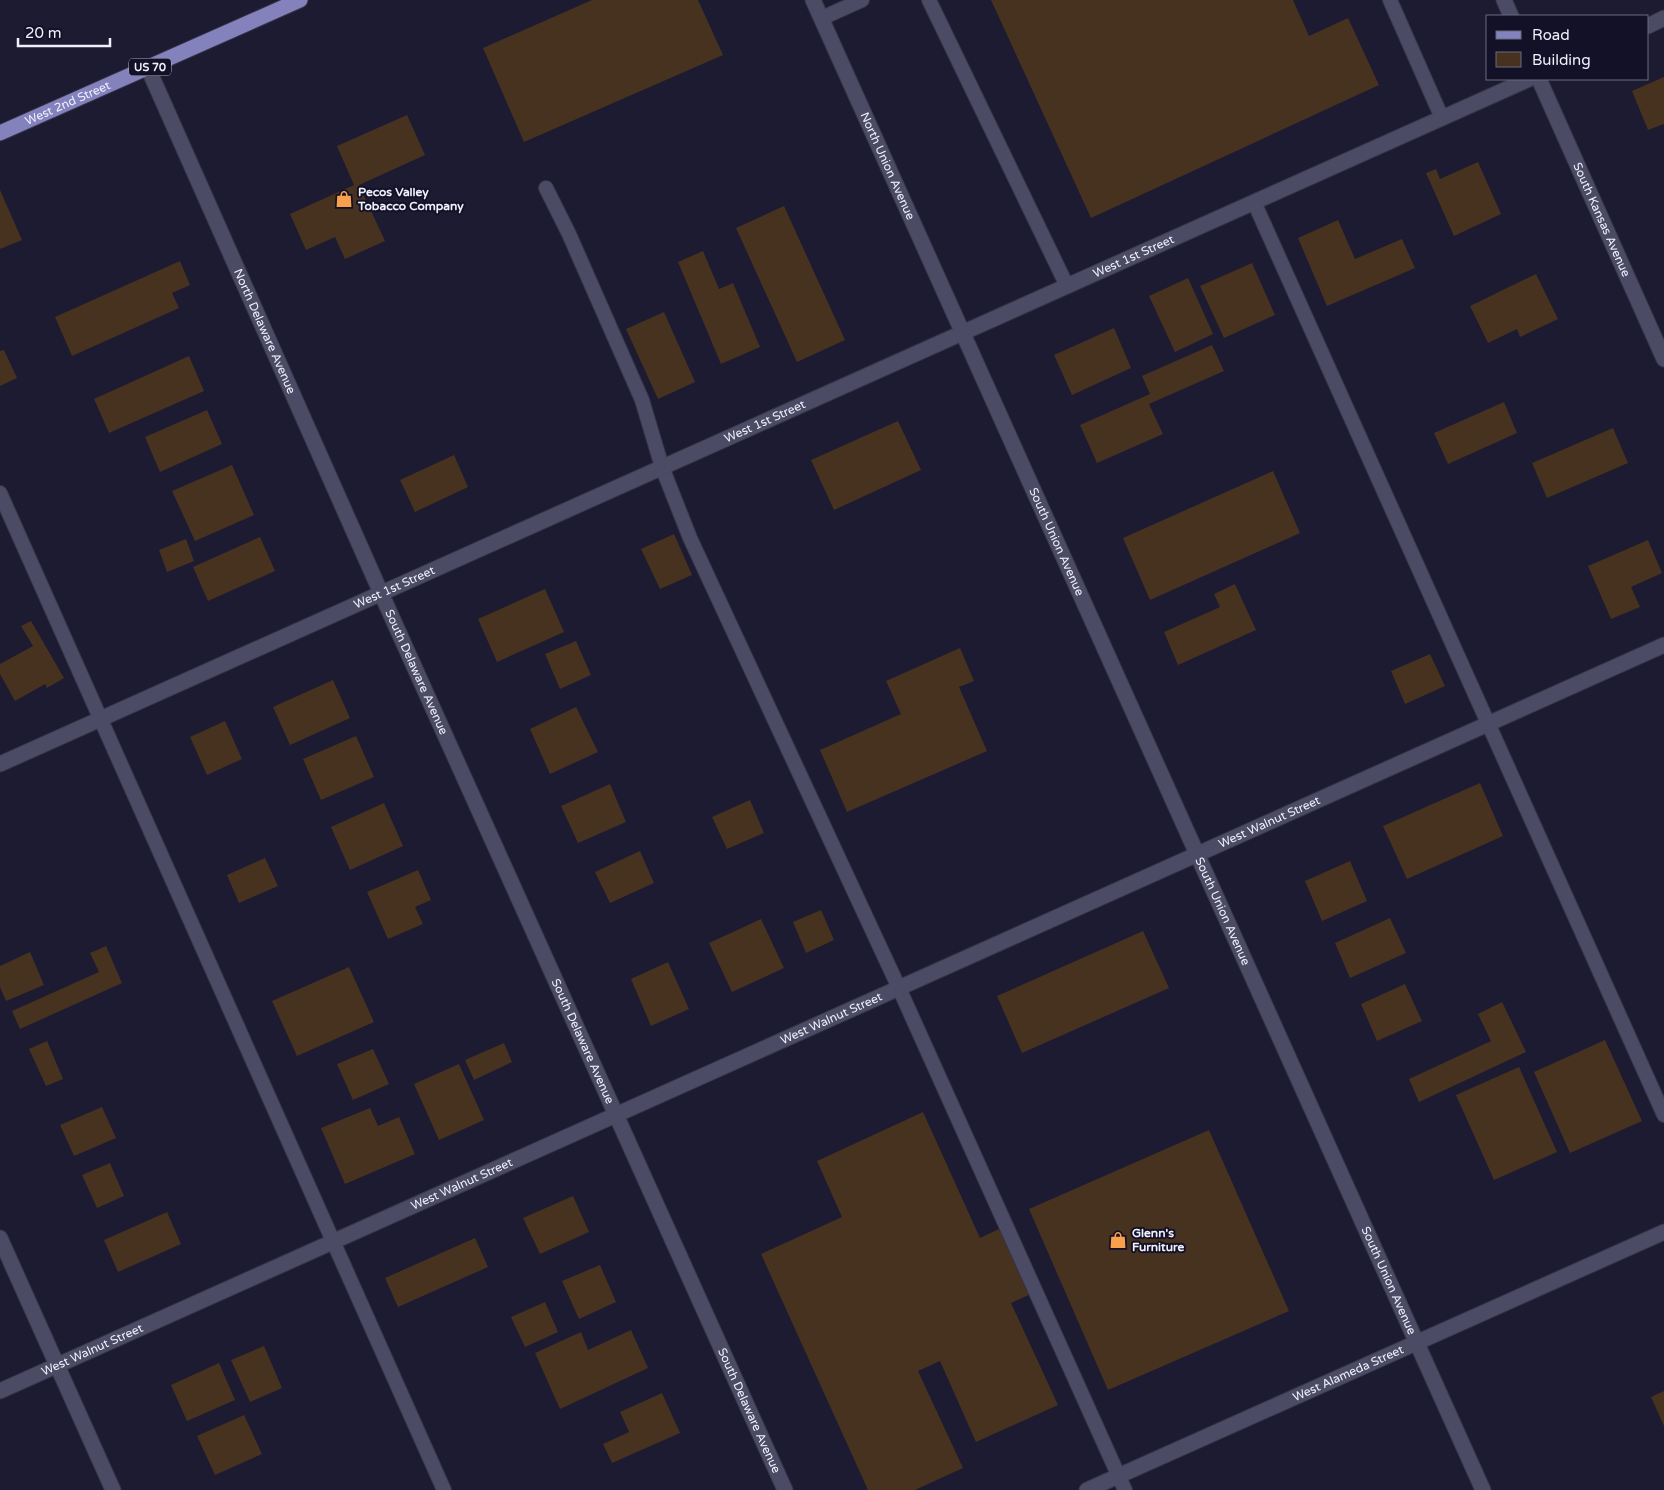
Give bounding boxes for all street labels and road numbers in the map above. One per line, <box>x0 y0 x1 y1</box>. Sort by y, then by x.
road number: US 70 <box>129 58 171 76</box>
street label: West 2nd Street <box>23 78 113 128</box>
street label: North Union Avenue <box>857 110 918 222</box>
street label: South Kansas Avenue <box>1570 160 1633 279</box>
street label: West 1st Street <box>1091 232 1176 280</box>
street label: North Delaware Avenue <box>231 267 299 396</box>
street label: West 1st Street <box>722 397 808 446</box>
street label: South Union Avenue <box>1026 486 1087 598</box>
street label: West 1st Street <box>352 563 437 612</box>
street label: South Delaware Avenue <box>382 607 451 737</box>
street label: West Walnut Street <box>1216 793 1323 851</box>
street label: South Union Avenue <box>1192 855 1253 968</box>
street label: South Delaware Avenue <box>549 976 617 1106</box>
street label: West Walnut Street <box>778 989 885 1047</box>
street label: West Walnut Street <box>409 1155 515 1213</box>
street label: South Union Avenue <box>1358 1224 1419 1337</box>
street label: West Walnut Street <box>39 1321 146 1379</box>
street label: West Alameda Street <box>1290 1342 1406 1404</box>
street label: South Delaware Avenue <box>715 1346 784 1475</box>

